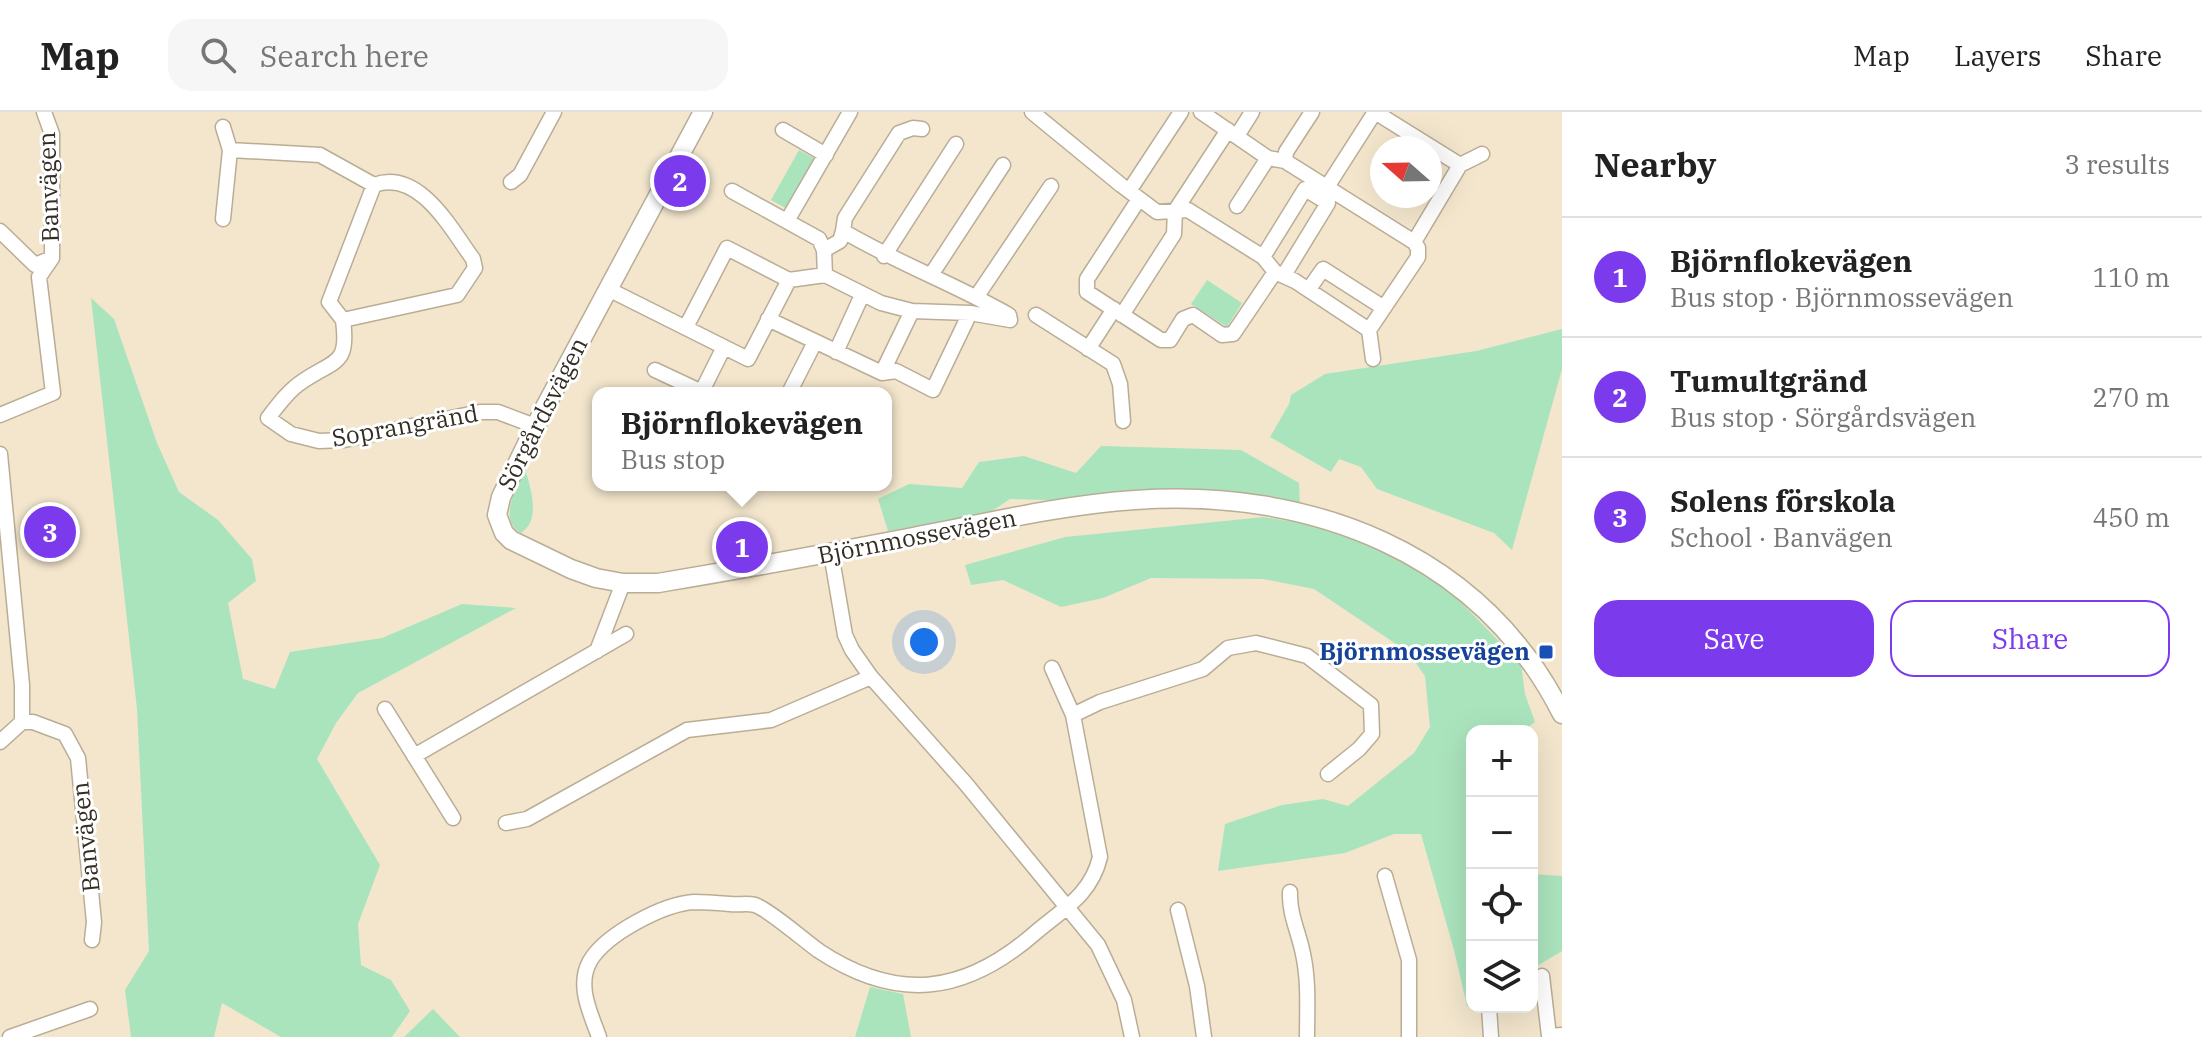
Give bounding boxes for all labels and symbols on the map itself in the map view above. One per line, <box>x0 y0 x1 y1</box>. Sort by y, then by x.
street label: Banvägen <box>30 131 66 243</box>
north arrow <box>1370 136 1442 208</box>
pin: 2 <box>654 151 706 211</box>
street label: Sörgårdsvägen <box>490 332 594 496</box>
street label: Soprangränd <box>329 396 481 454</box>
street label: Björnmossevägen <box>815 501 1019 571</box>
pin: 3 <box>24 502 76 562</box>
pin: 1 <box>716 517 768 577</box>
your location <box>904 622 944 662</box>
place label: Björnmossevägen <box>1319 635 1530 667</box>
marker: Björnmossevägen <box>1537 643 1555 661</box>
street label: Banvägen <box>63 780 107 894</box>

